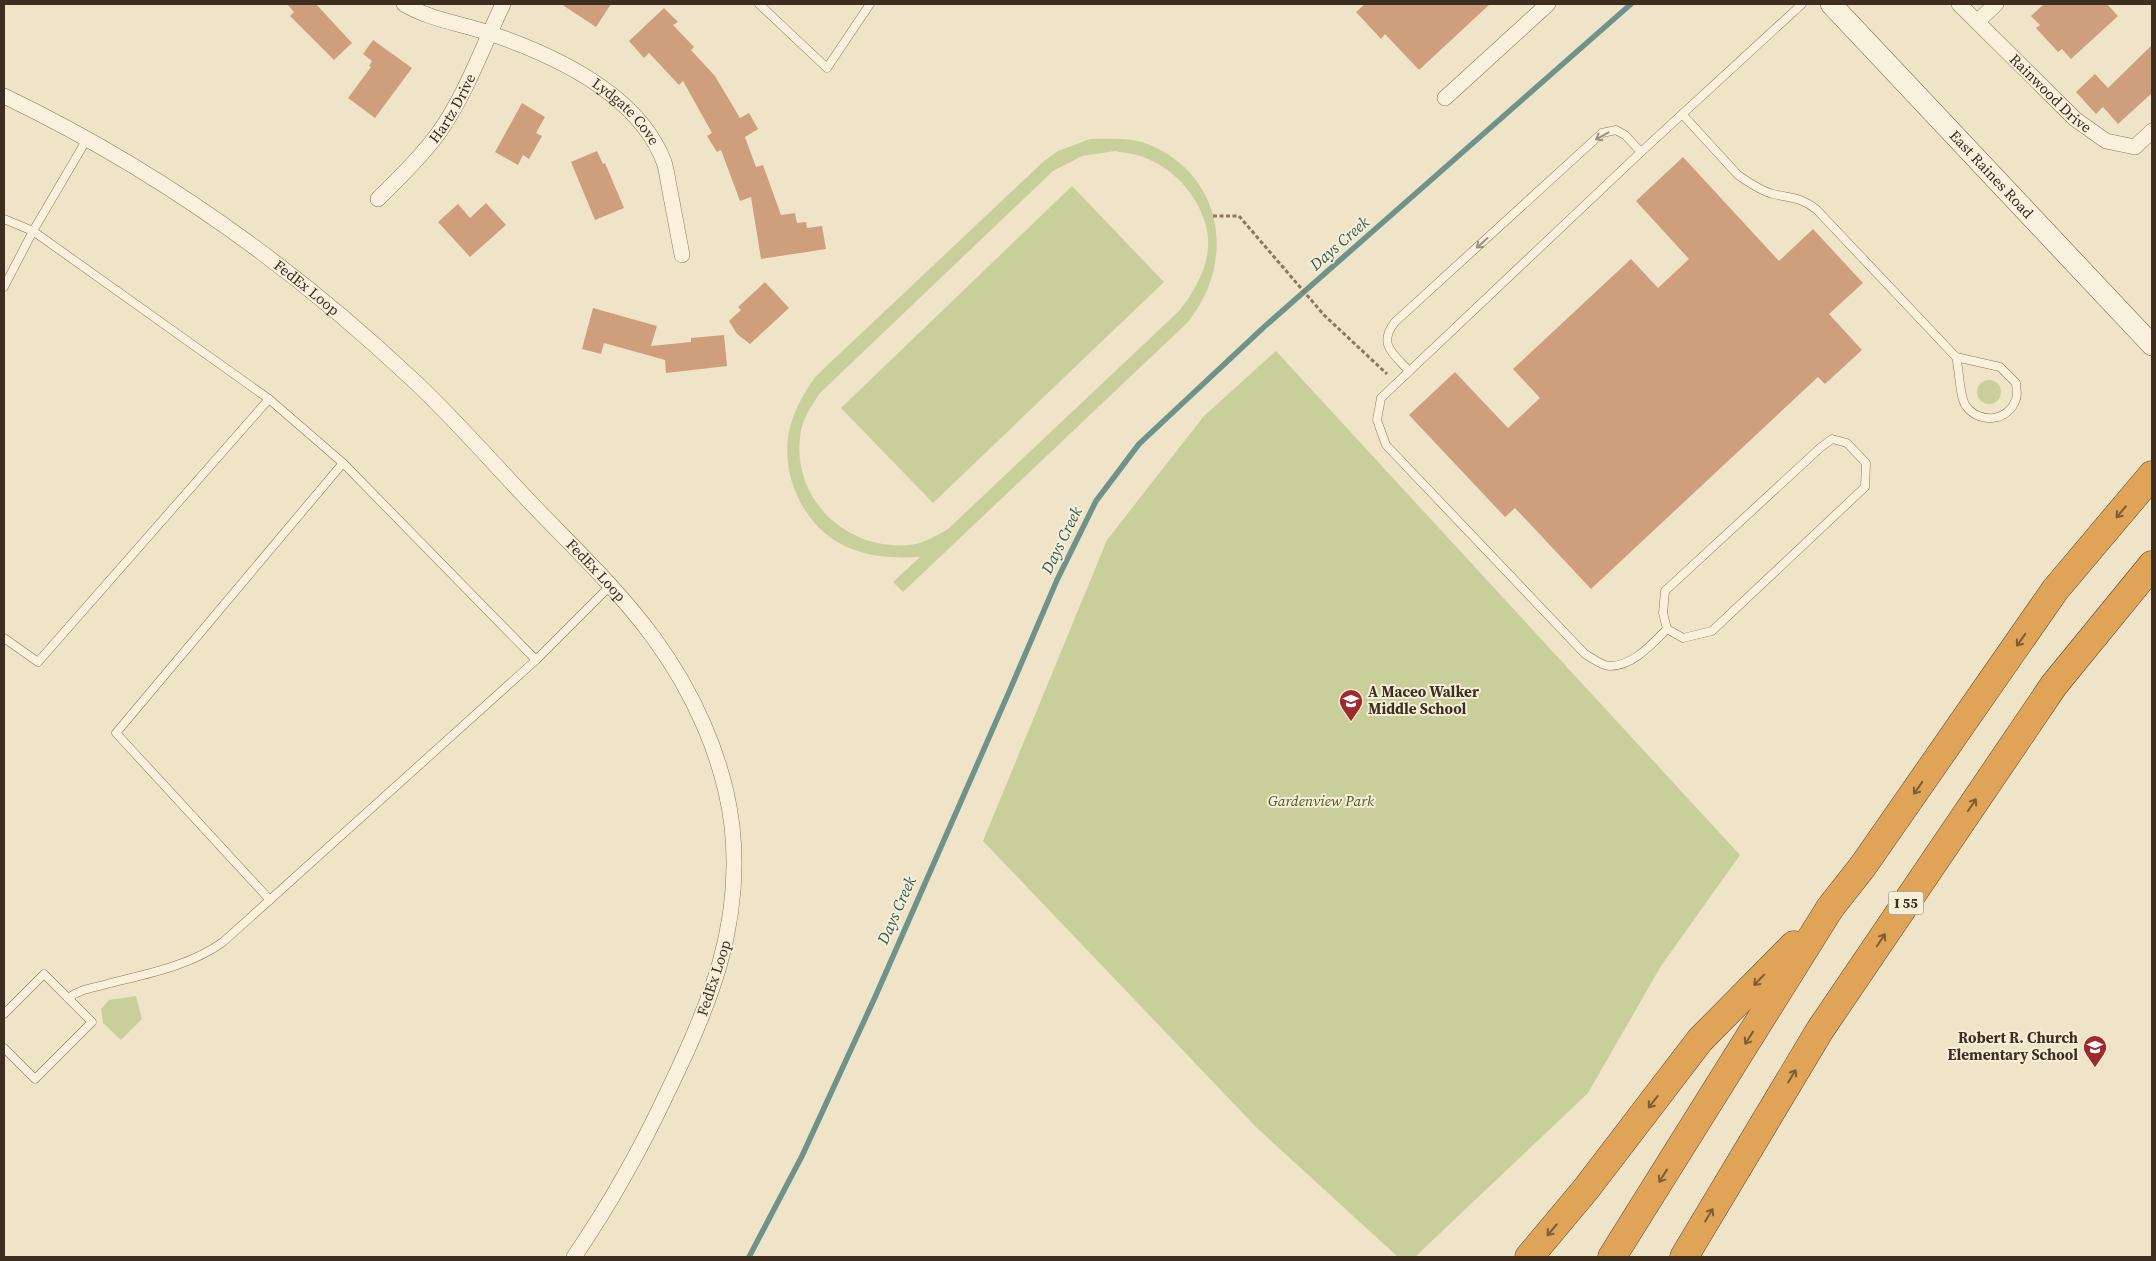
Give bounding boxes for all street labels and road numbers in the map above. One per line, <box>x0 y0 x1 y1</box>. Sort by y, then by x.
street label: Rainwood Drive <box>2005 49 2096 138</box>
street label: Hartz Drive <box>424 70 480 147</box>
street label: Lydgate Cove <box>588 73 665 149</box>
street label: East Raines Road <box>1945 125 2039 223</box>
street label: FedEx Loop <box>270 255 344 320</box>
street label: FedEx Loop <box>562 534 631 606</box>
road number: I 55 <box>1888 891 1924 914</box>
street label: FedEx Loop <box>691 937 736 1019</box>

